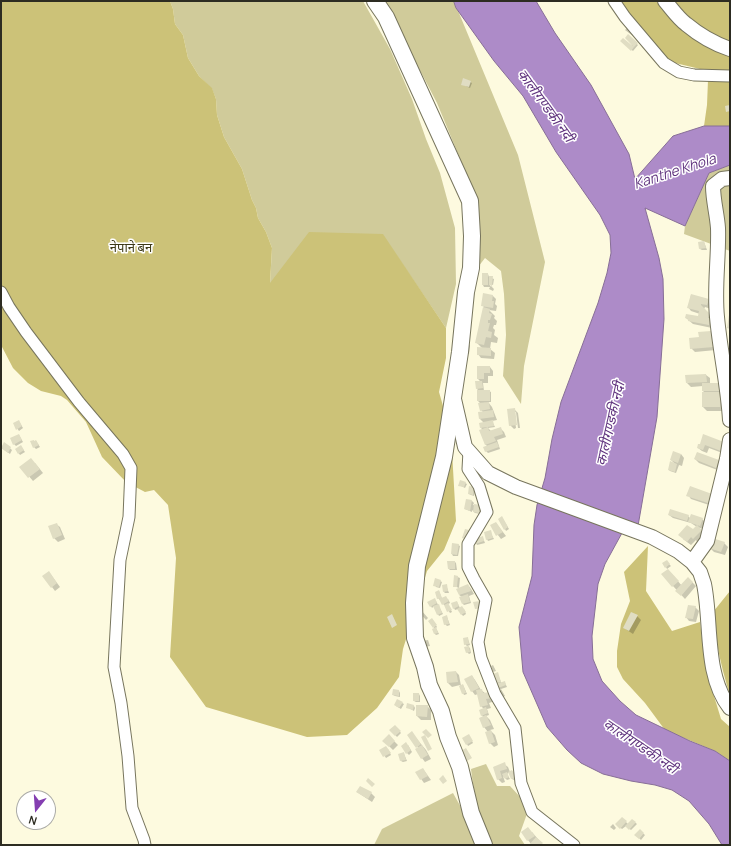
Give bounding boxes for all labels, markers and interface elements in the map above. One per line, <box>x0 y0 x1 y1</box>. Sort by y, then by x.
water label: कालीगण्डकी नदी <box>513 66 577 146</box>
water label: Kanthe Khola <box>632 151 718 193</box>
park label: नेपाने बन <box>110 240 152 256</box>
water label: कालीगण्डकी नदी <box>593 380 629 468</box>
water label: कालीगण्डकी नदी <box>600 716 680 778</box>
north arrow <box>16 790 56 830</box>
text: N <box>27 813 39 829</box>

